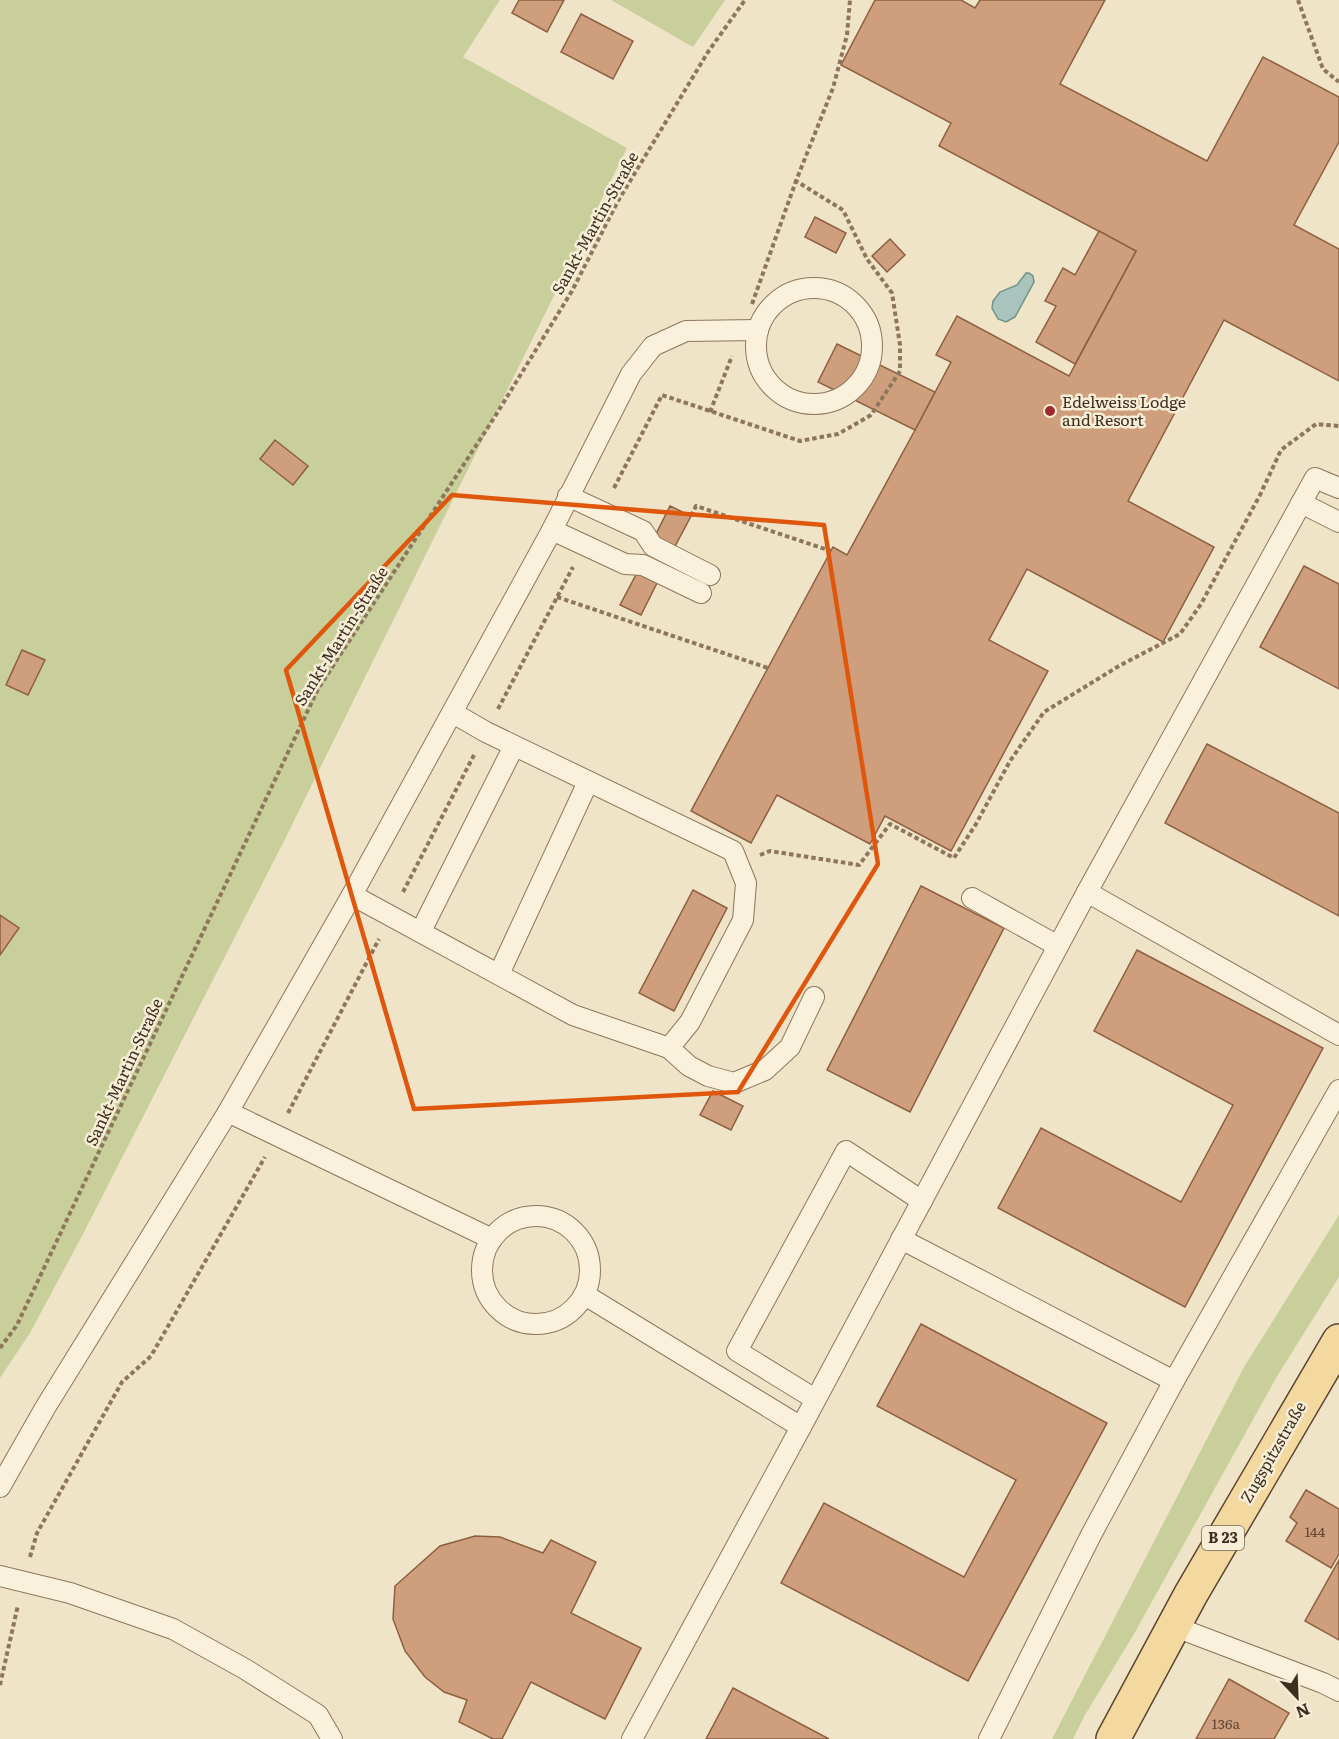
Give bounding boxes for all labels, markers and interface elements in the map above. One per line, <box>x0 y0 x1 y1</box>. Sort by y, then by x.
street label: Sankt-Martin-Straße <box>545 147 644 299</box>
place label: Edelweiss Lodge and Resort <box>1062 389 1186 431</box>
marker: Edelweiss Lodge and Resort <box>1043 404 1057 418</box>
street label: Sankt-Martin-Straße <box>287 561 393 710</box>
street label: Sankt-Martin-Straße <box>78 994 168 1149</box>
street label: Zugspitzstraße <box>1233 1396 1311 1507</box>
house number: 144 <box>1305 1521 1326 1541</box>
road number: B 23 <box>1202 1526 1244 1550</box>
north arrow <box>1267 1667 1327 1727</box>
text: N <box>1292 1698 1314 1725</box>
house number: 136a <box>1212 1713 1241 1733</box>

